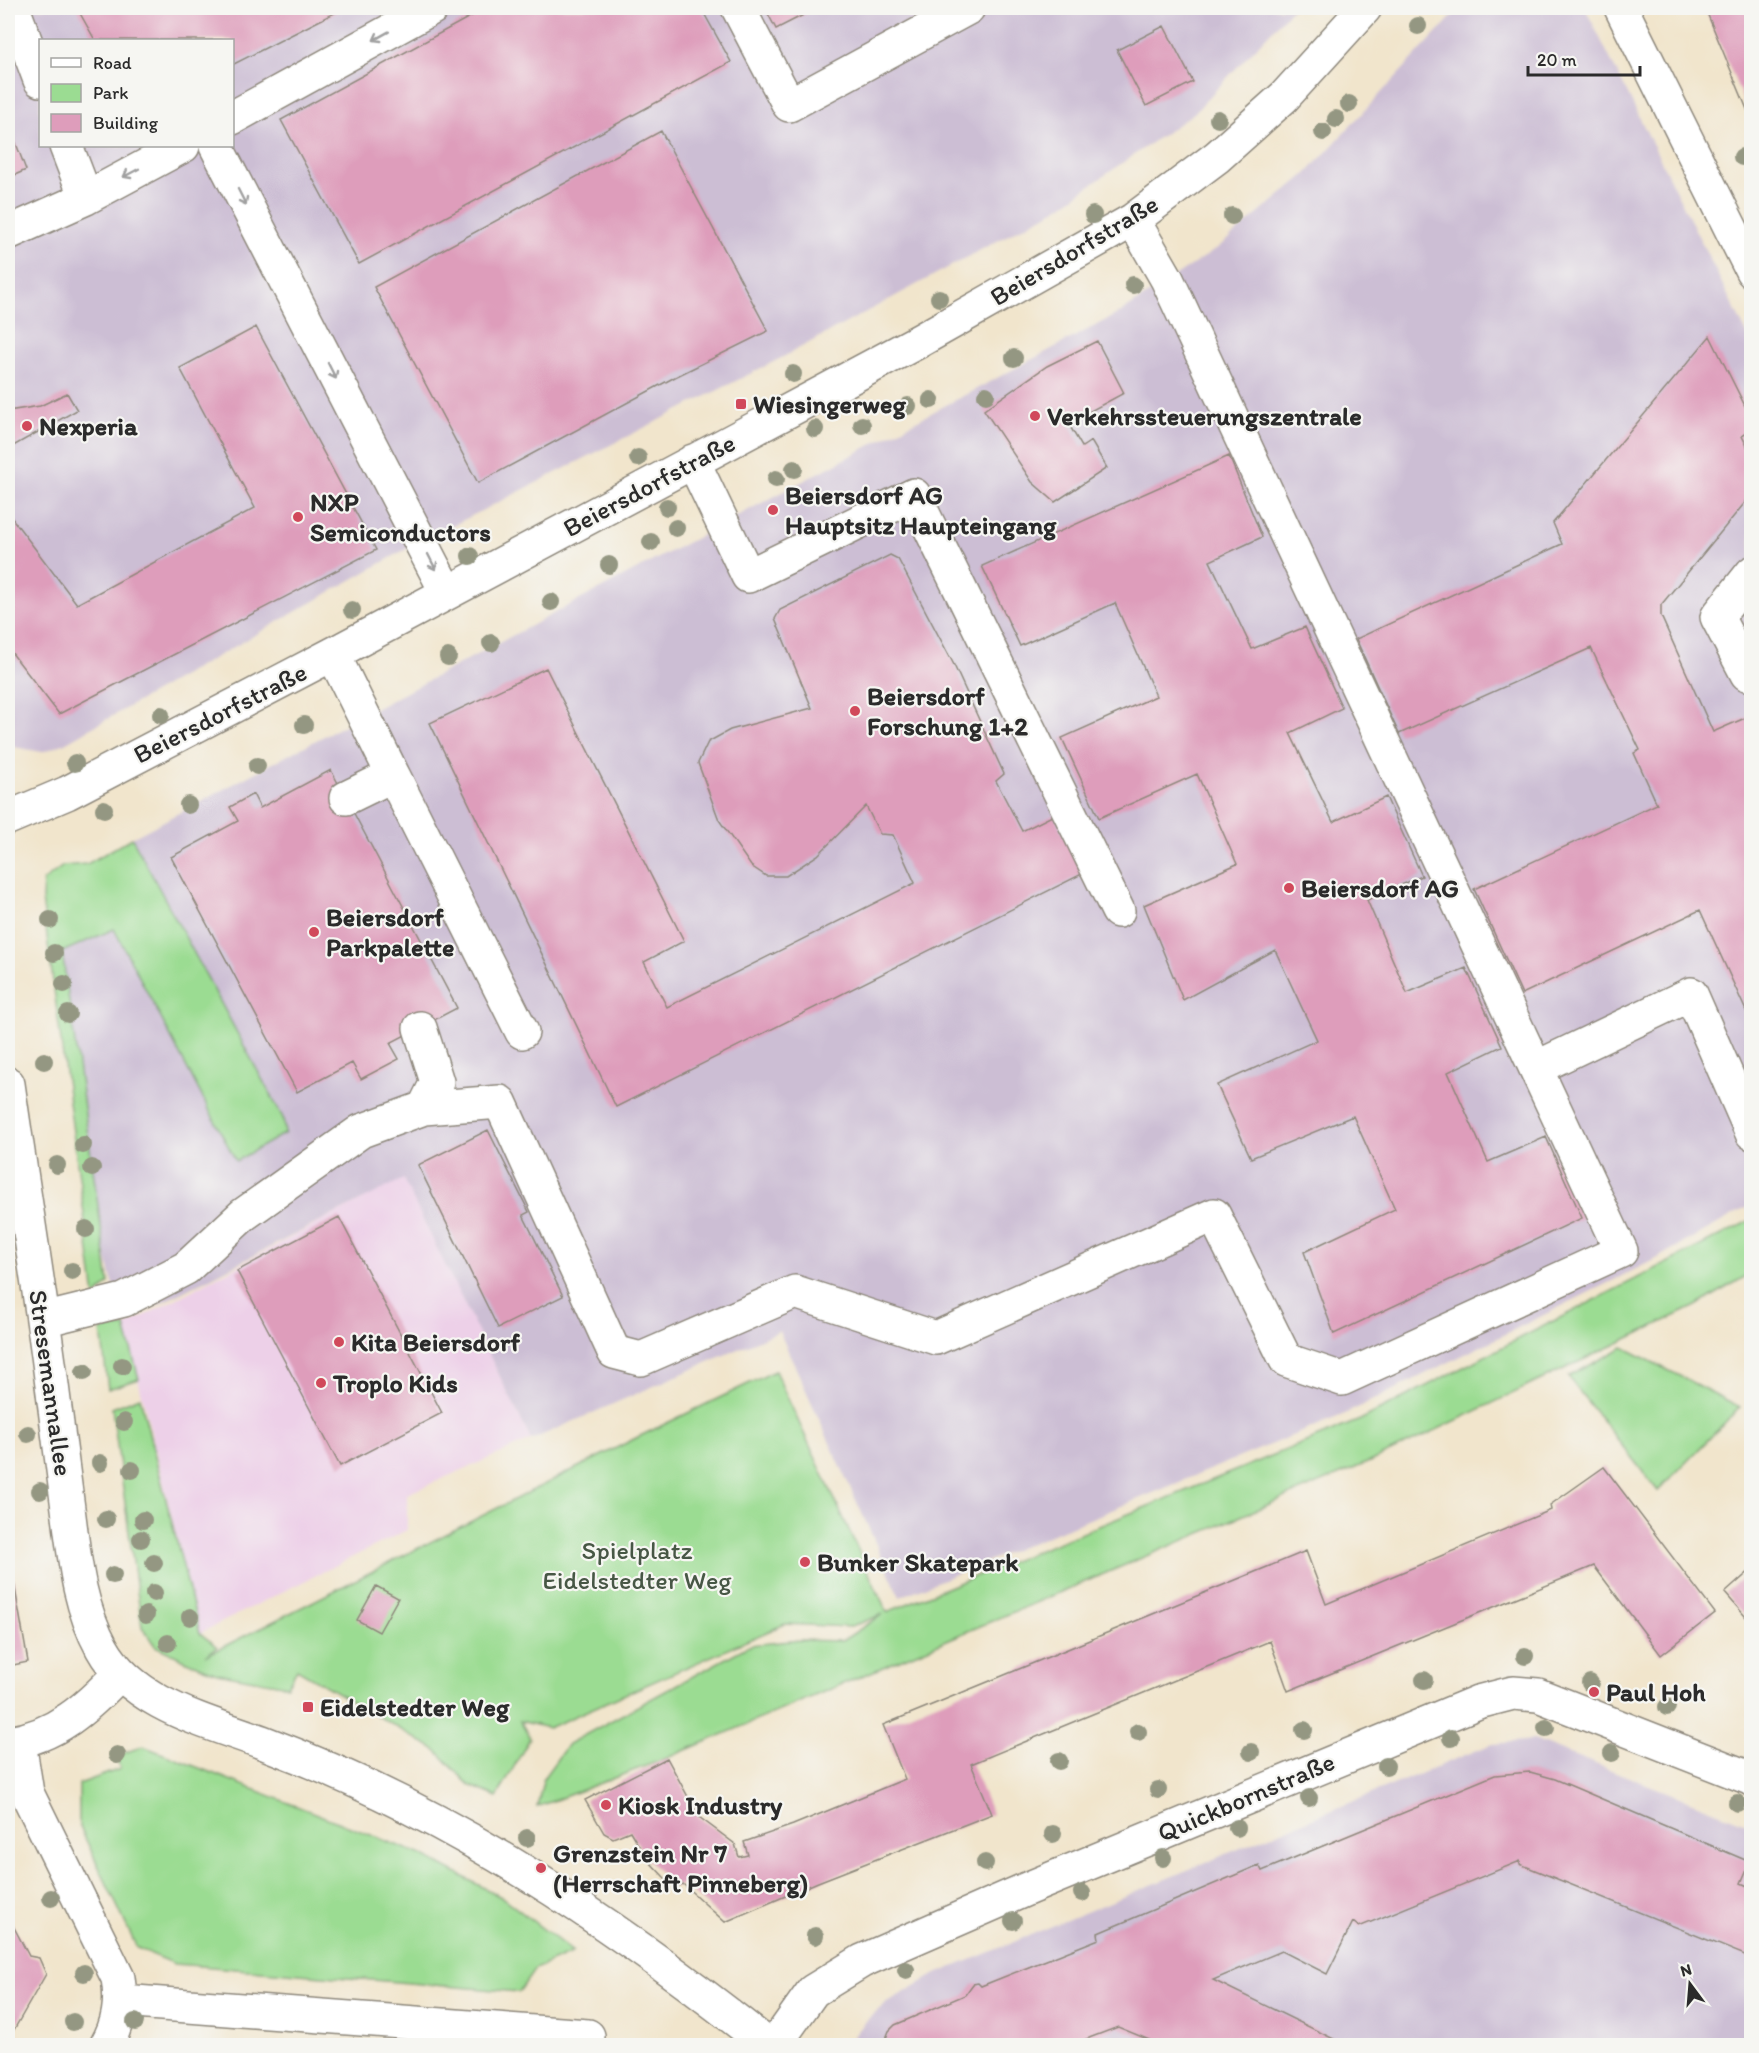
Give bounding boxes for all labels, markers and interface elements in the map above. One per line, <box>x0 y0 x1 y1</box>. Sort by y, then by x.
one-way arrow <box>373 30 390 42</box>
legend <box>39 39 234 147</box>
scale bar <box>1528 39 1640 77</box>
text: 20 m <box>1537 49 1577 71</box>
text: Road <box>93 52 132 74</box>
text: Park <box>93 82 128 104</box>
text: Building <box>93 112 159 134</box>
one-way arrow <box>123 167 140 179</box>
street label: Beiersdorfstraße <box>984 187 1164 313</box>
one-way arrow <box>237 188 249 206</box>
one-way arrow <box>327 361 338 379</box>
place label: Wiesingerweg <box>753 388 906 420</box>
marker: Wiesingerweg <box>734 397 748 411</box>
place label: Verkehrssteuerungszentrale <box>1047 400 1362 432</box>
marker: Verkehrssteuerungszentrale <box>1028 409 1042 423</box>
place label: Nexperia <box>39 410 138 442</box>
marker: Nexperia <box>20 419 34 433</box>
street label: Beiersdorfstraße <box>557 426 741 544</box>
place label: Beiersdorf AG Hauptsitz Haupteingang <box>785 479 1057 541</box>
place label: NXP Semiconductors <box>310 486 491 548</box>
marker: Beiersdorf AG Hauptsitz Haupteingang <box>766 503 780 517</box>
marker: NXP Semiconductors <box>291 510 305 524</box>
one-way arrow <box>426 553 438 571</box>
street label: Beiersdorfstraße <box>128 656 312 770</box>
place label: Beiersdorf Forschung 1+2 <box>867 680 1028 742</box>
marker: Beiersdorf Forschung 1+2 <box>848 704 862 718</box>
place label: Beiersdorf AG <box>1301 872 1459 904</box>
marker: Beiersdorf AG <box>1282 881 1296 895</box>
place label: Beiersdorf Parkpalette <box>326 901 455 963</box>
marker: Beiersdorf Parkpalette <box>307 925 321 939</box>
street label: Stresemannallee <box>22 1288 80 1478</box>
place label: Kita Beiersdorf <box>351 1326 520 1358</box>
marker: Kita Beiersdorf <box>332 1335 346 1349</box>
place label: Troplo Kids <box>332 1367 458 1399</box>
marker: Troplo Kids <box>314 1376 328 1390</box>
park label: Spielplatz Eidelstedter Weg <box>542 1534 732 1596</box>
place label: Bunker Skatepark <box>817 1546 1019 1578</box>
marker: Bunker Skatepark <box>798 1555 812 1569</box>
place label: Paul Hoh <box>1606 1676 1706 1708</box>
marker: Paul Hoh <box>1587 1685 1601 1699</box>
place label: Eidelstedter Weg <box>320 1691 510 1723</box>
marker: Eidelstedter Weg <box>301 1700 315 1714</box>
street label: Quickbornstraße <box>1153 1745 1339 1849</box>
place label: Kiosk Industry <box>618 1789 783 1821</box>
marker: Kiosk Industry <box>599 1798 613 1812</box>
place label: Grenzstein Nr 7 (Herrschaft Pinneberg) <box>553 1837 808 1899</box>
marker: Grenzstein Nr 7 (Herrschaft Pinneberg) <box>534 1861 548 1875</box>
north arrow <box>1660 1954 1720 2014</box>
text: N <box>1678 1959 1694 1981</box>

